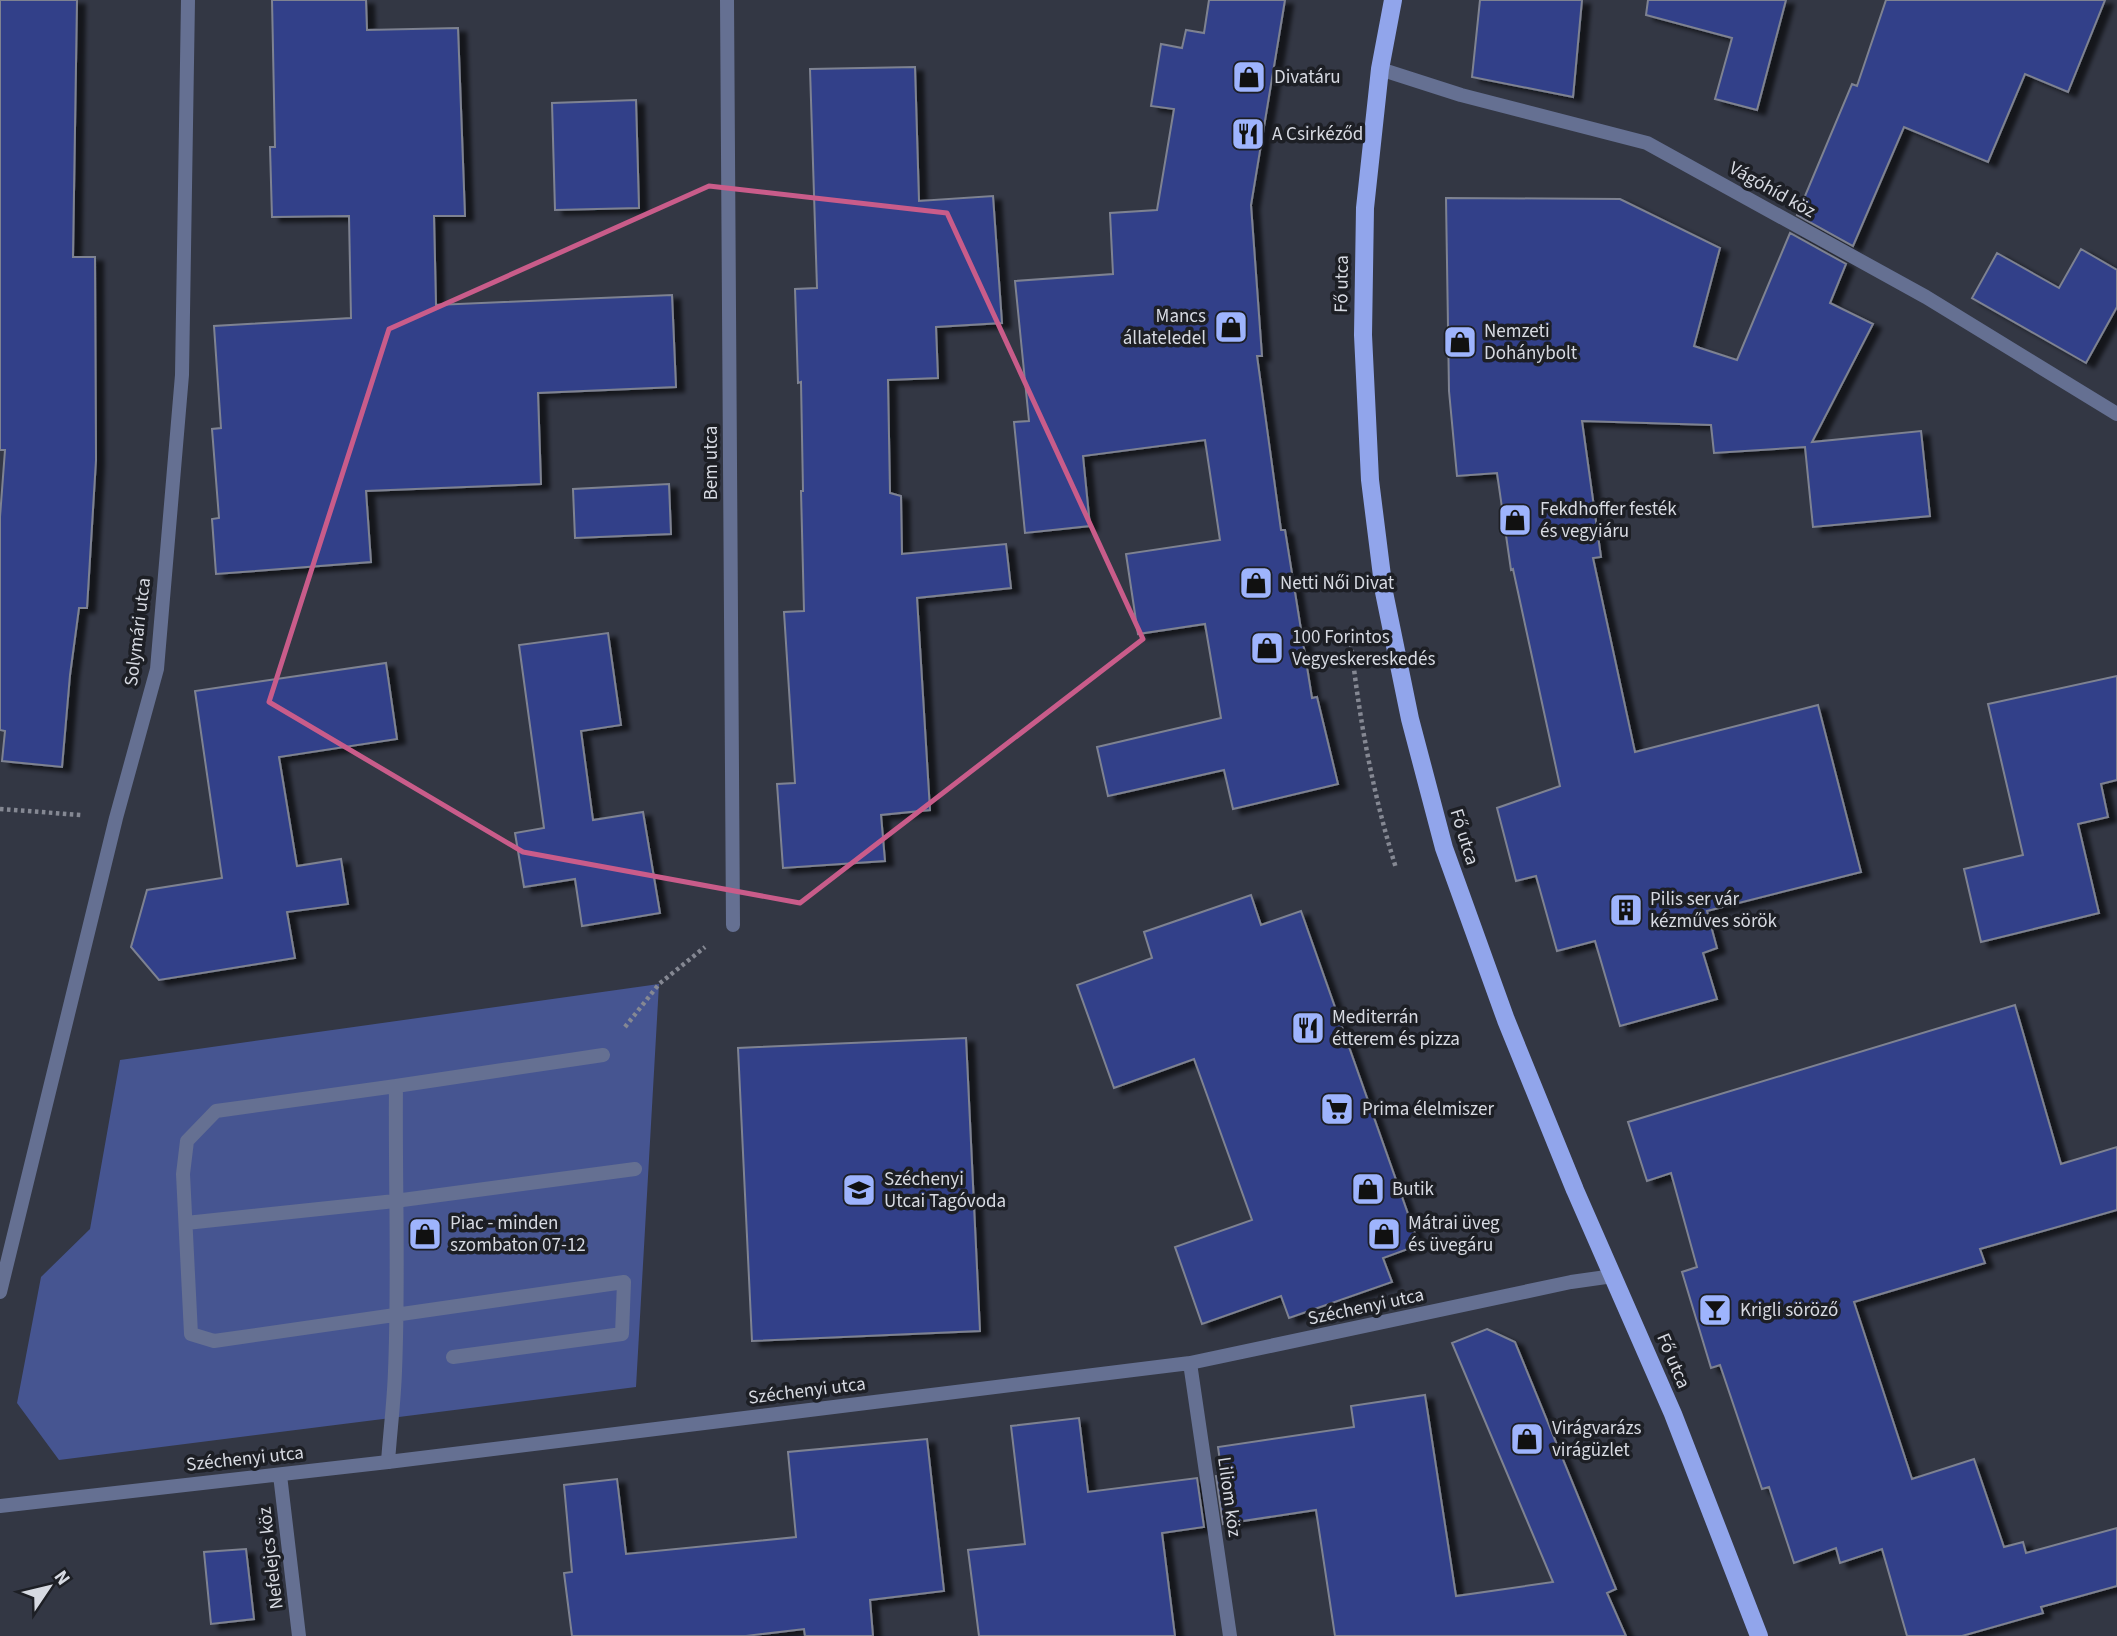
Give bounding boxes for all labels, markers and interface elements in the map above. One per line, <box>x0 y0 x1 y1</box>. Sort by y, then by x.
shop icon: Divatáru <box>1230 58 1268 96</box>
place label: Divatáru <box>1274 64 1341 91</box>
restaurant icon: A Csirkéződ <box>1229 115 1267 153</box>
place label: A Csirkéződ <box>1272 121 1363 148</box>
street label: Vágóhíd köz <box>1724 155 1820 225</box>
street label: Fő utca <box>1328 255 1356 313</box>
place label: Mancs állateledel <box>1123 303 1206 352</box>
shop icon: Mancs állateledel <box>1212 308 1250 346</box>
place label: Nemzeti Dohánybolt <box>1484 318 1578 367</box>
shop icon: Nemzeti Dohánybolt <box>1441 323 1479 361</box>
street label: Bem utca <box>698 426 725 500</box>
place label: Fekdhoffer festék és vegyiáru <box>1540 496 1677 545</box>
shop icon: Fekdhoffer festék és vegyiáru <box>1496 501 1534 539</box>
shop icon: Netti Női Divat <box>1237 564 1275 602</box>
place label: Netti Női Divat <box>1280 570 1395 597</box>
street label: Solymári utca <box>118 576 158 688</box>
place label: 100 Forintos Vegyeskereskedés <box>1292 624 1436 673</box>
shop icon: 100 Forintos Vegyeskereskedés <box>1248 629 1286 667</box>
street label: Fő utca <box>1443 805 1485 869</box>
place label: Pilis ser vár kézműves sörök <box>1650 886 1778 935</box>
building icon: Pilis ser vár kézműves sörök <box>1607 891 1645 929</box>
place label: Mediterrán étterem és pizza <box>1332 1004 1460 1053</box>
restaurant icon: Mediterrán étterem és pizza <box>1289 1009 1327 1047</box>
supermarket icon: Prima élelmiszer <box>1318 1090 1356 1128</box>
place label: Prima élelmiszer <box>1362 1096 1494 1123</box>
place label: Széchenyi Utcai Tagóvoda <box>884 1166 1006 1215</box>
shop icon: Butik <box>1349 1170 1387 1208</box>
school or university icon: Széchenyi Utcai Tagóvoda <box>840 1171 878 1209</box>
place label: Butik <box>1392 1176 1435 1203</box>
place label: Piac - minden szombaton 07-12 <box>450 1210 586 1259</box>
place label: Mátrai üveg és üvegáru <box>1408 1210 1500 1259</box>
shop icon: Piac - minden szombaton 07-12 <box>406 1215 444 1253</box>
shop icon: Mátrai üveg és üvegáru <box>1365 1215 1403 1253</box>
street label: Széchenyi utca <box>1305 1282 1427 1332</box>
bar icon: Krigli söröző <box>1696 1291 1734 1329</box>
place label: Krigli söröző <box>1740 1297 1838 1324</box>
street label: Fő utca <box>1649 1329 1697 1393</box>
street label: Széchenyi utca <box>747 1370 867 1412</box>
place label: Virágvarázs virágüzlet <box>1552 1415 1642 1464</box>
shop icon: Virágvarázs virágüzlet <box>1508 1420 1546 1458</box>
street label: Széchenyi utca <box>185 1439 305 1479</box>
street label: Liliom köz <box>1210 1455 1248 1539</box>
street label: Nefelejcs köz <box>251 1505 291 1611</box>
north arrow <box>14 1552 84 1622</box>
text: N <box>47 1565 76 1591</box>

